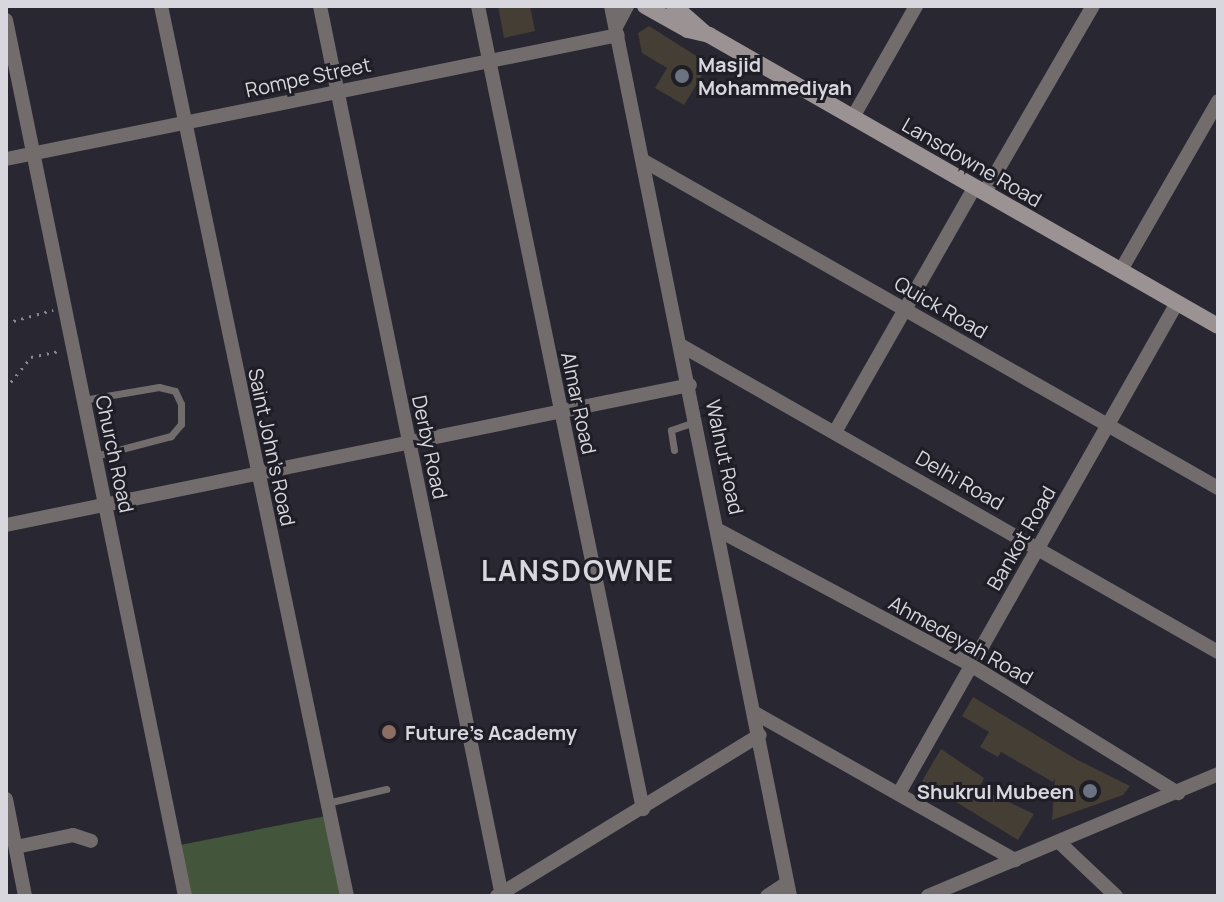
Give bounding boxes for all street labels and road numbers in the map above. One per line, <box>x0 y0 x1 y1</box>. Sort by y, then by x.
street label: Rompe Street <box>243 52 373 102</box>
street label: Lansdowne Road <box>898 112 1046 212</box>
street label: Quick Road <box>890 271 992 343</box>
street label: Almar Road <box>556 350 602 456</box>
street label: Saint John's Road <box>244 366 300 528</box>
street label: Church Road <box>91 393 139 515</box>
street label: Derby Road <box>407 393 453 501</box>
street label: Walnut Road <box>701 397 749 517</box>
street label: Delhi Road <box>912 445 1008 515</box>
street label: Bankot Road <box>982 482 1060 594</box>
street label: Ahmedeyah Road <box>885 590 1037 690</box>

